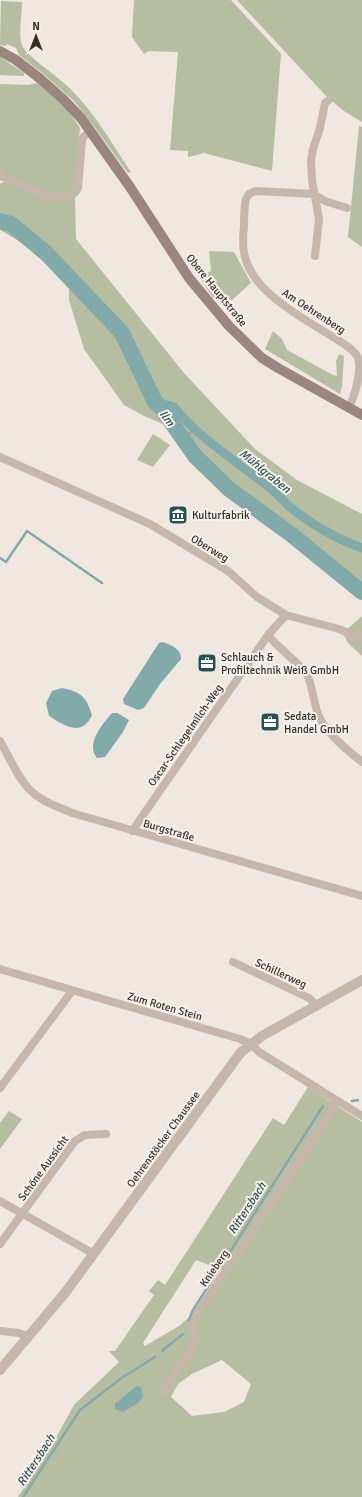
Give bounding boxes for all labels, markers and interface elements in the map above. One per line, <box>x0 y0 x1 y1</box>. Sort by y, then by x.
north arrow <box>16 16 56 56</box>
text: N <box>32 20 40 33</box>
street label: Obere Hauptstraße <box>183 251 250 329</box>
street label: Am Oehrenberg <box>280 286 348 337</box>
water label: Ilm <box>156 407 178 430</box>
water label: Mühlgraben <box>236 446 294 497</box>
museum icon: Kulturfabrik <box>167 504 189 526</box>
place label: Kulturfabrik <box>192 509 250 522</box>
street label: Oberweg <box>188 532 231 565</box>
place label: Schlauch & Profiltechnik Weiß GmbH <box>221 651 339 677</box>
office icon: Schlauch & Profiltechnik Weiß GmbH <box>196 652 218 674</box>
street label: Oscar-Schlegelmilch-Weg <box>145 682 226 789</box>
place label: Sedata Handel GmbH <box>284 710 349 736</box>
office icon: Sedata Handel GmbH <box>259 711 281 733</box>
street label: Burgstraße <box>142 817 196 844</box>
street label: Schillerweg <box>253 956 309 991</box>
street label: Zum Roten Stein <box>126 990 204 1023</box>
street label: Oehrenstöcker Chaussee <box>124 1089 203 1190</box>
street label: Schöne Aussicht <box>15 1133 71 1203</box>
water label: Rittersbach <box>225 1179 270 1237</box>
street label: Knieberg <box>197 1247 232 1289</box>
water label: Rittersbach <box>14 1431 59 1489</box>

